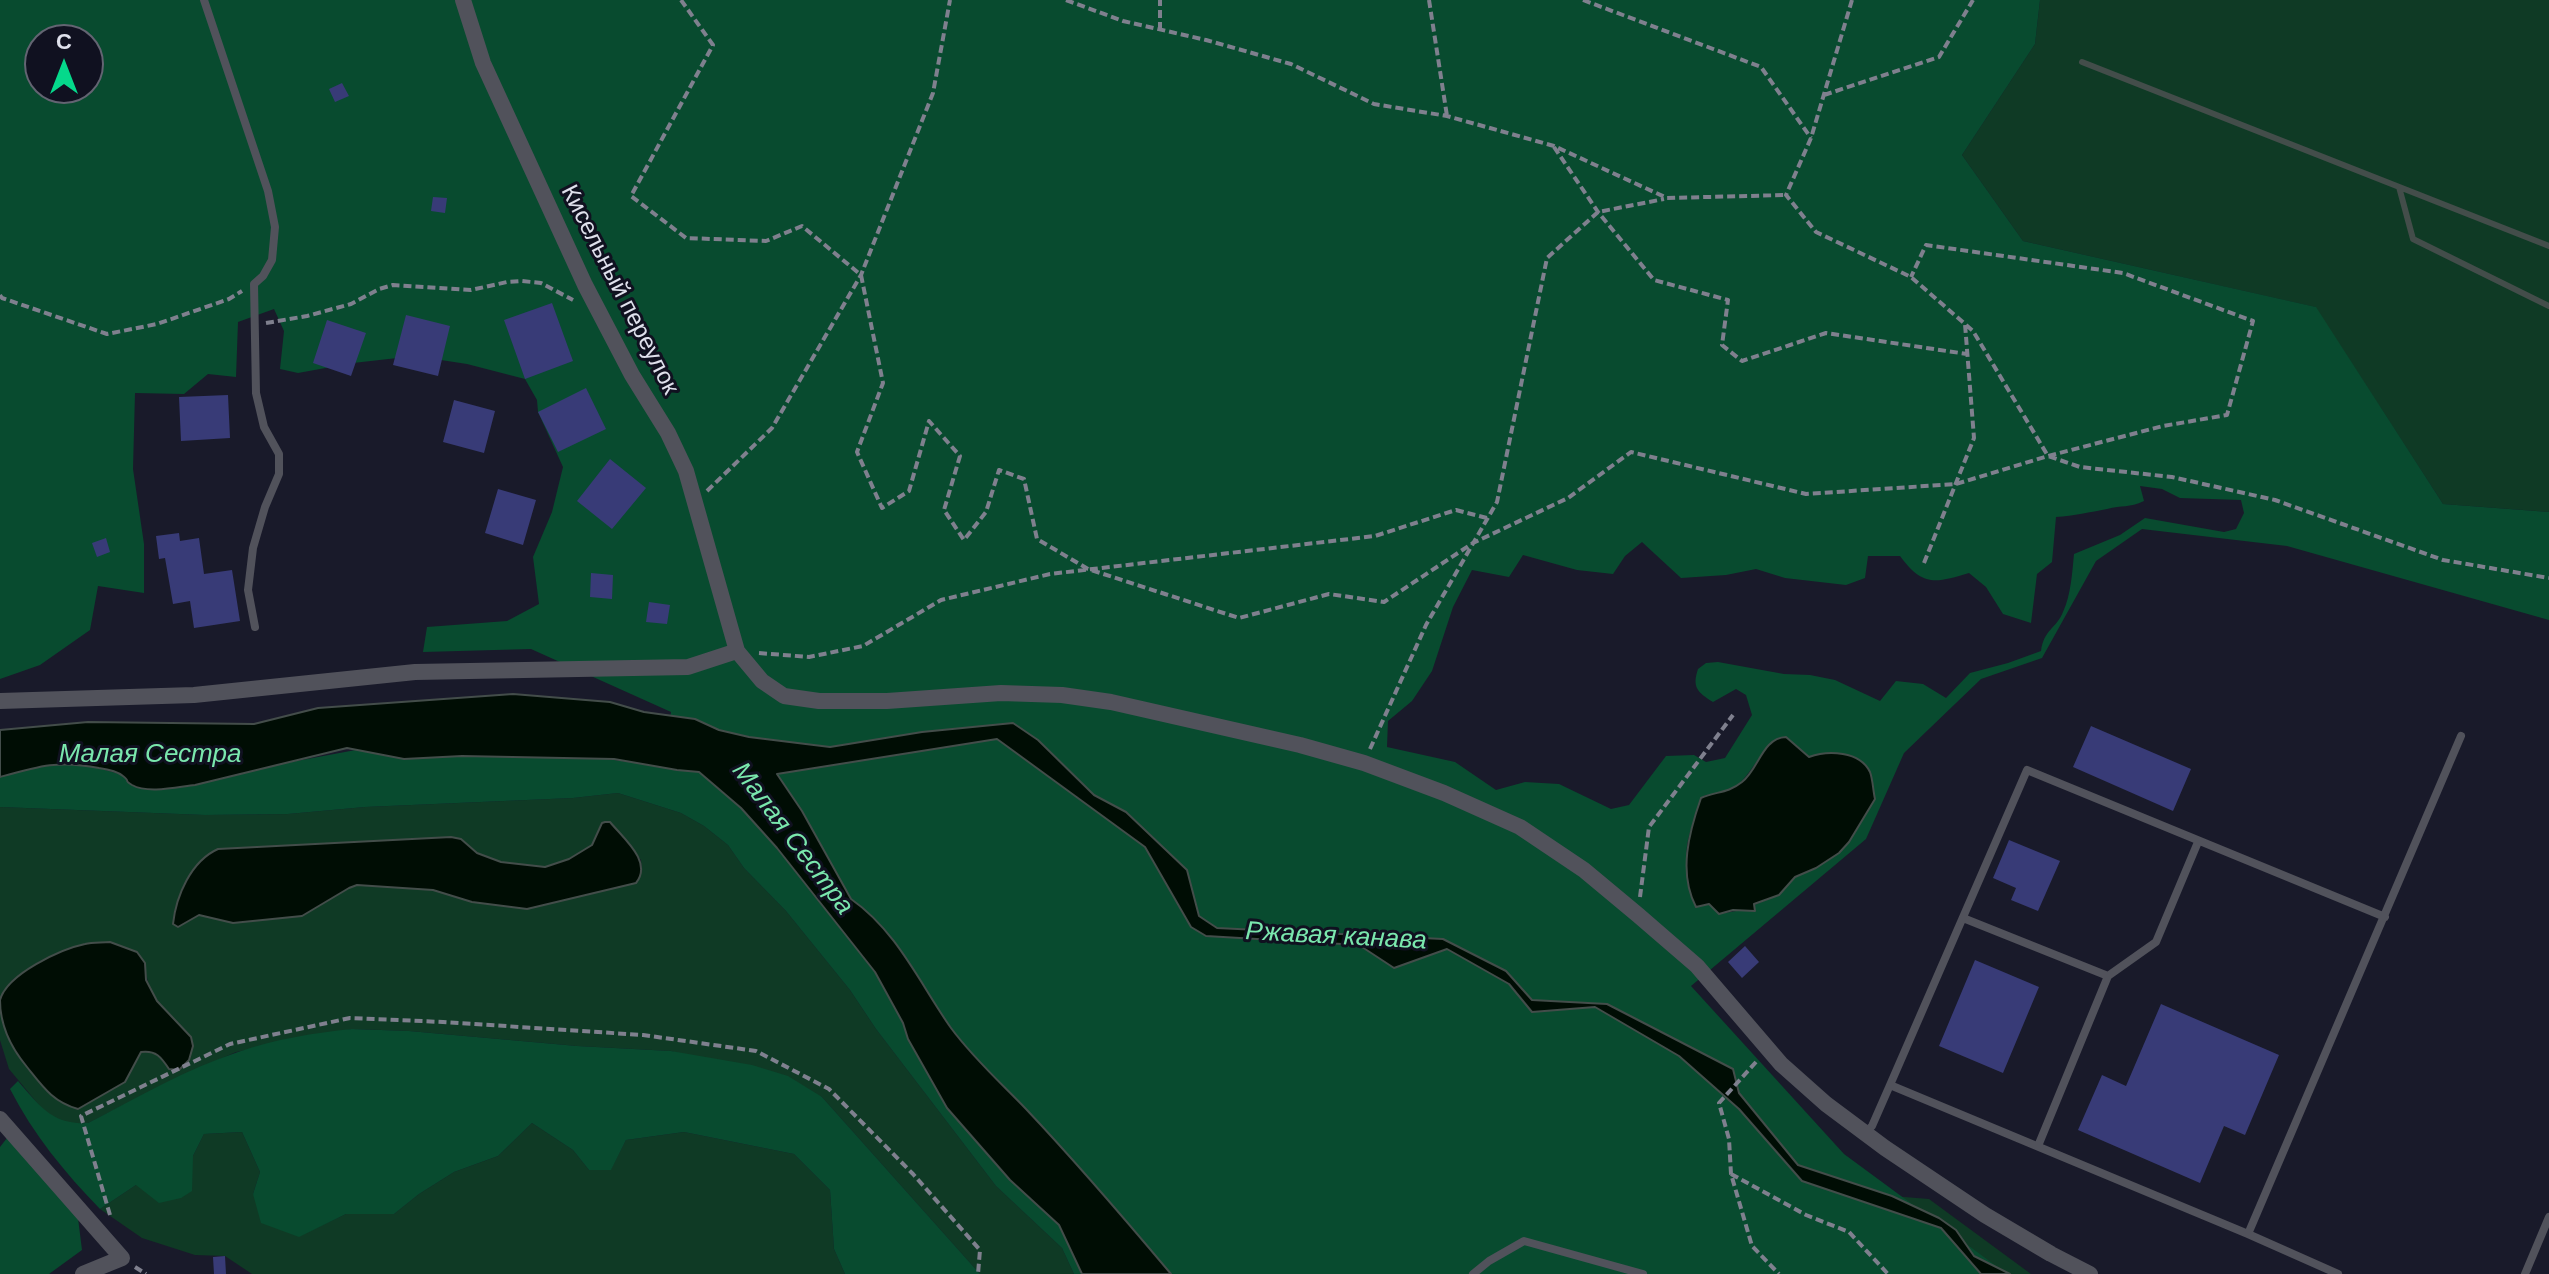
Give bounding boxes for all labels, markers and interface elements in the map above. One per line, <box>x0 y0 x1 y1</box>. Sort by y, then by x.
north arrow <box>24 24 104 104</box>
text: С <box>56 27 72 56</box>
street label: Кисельный переулок <box>554 181 684 399</box>
water label: Малая Сестра <box>59 739 241 771</box>
water label: Малая Сестра <box>725 757 859 921</box>
water label: Ржавая канава <box>1245 917 1427 957</box>

